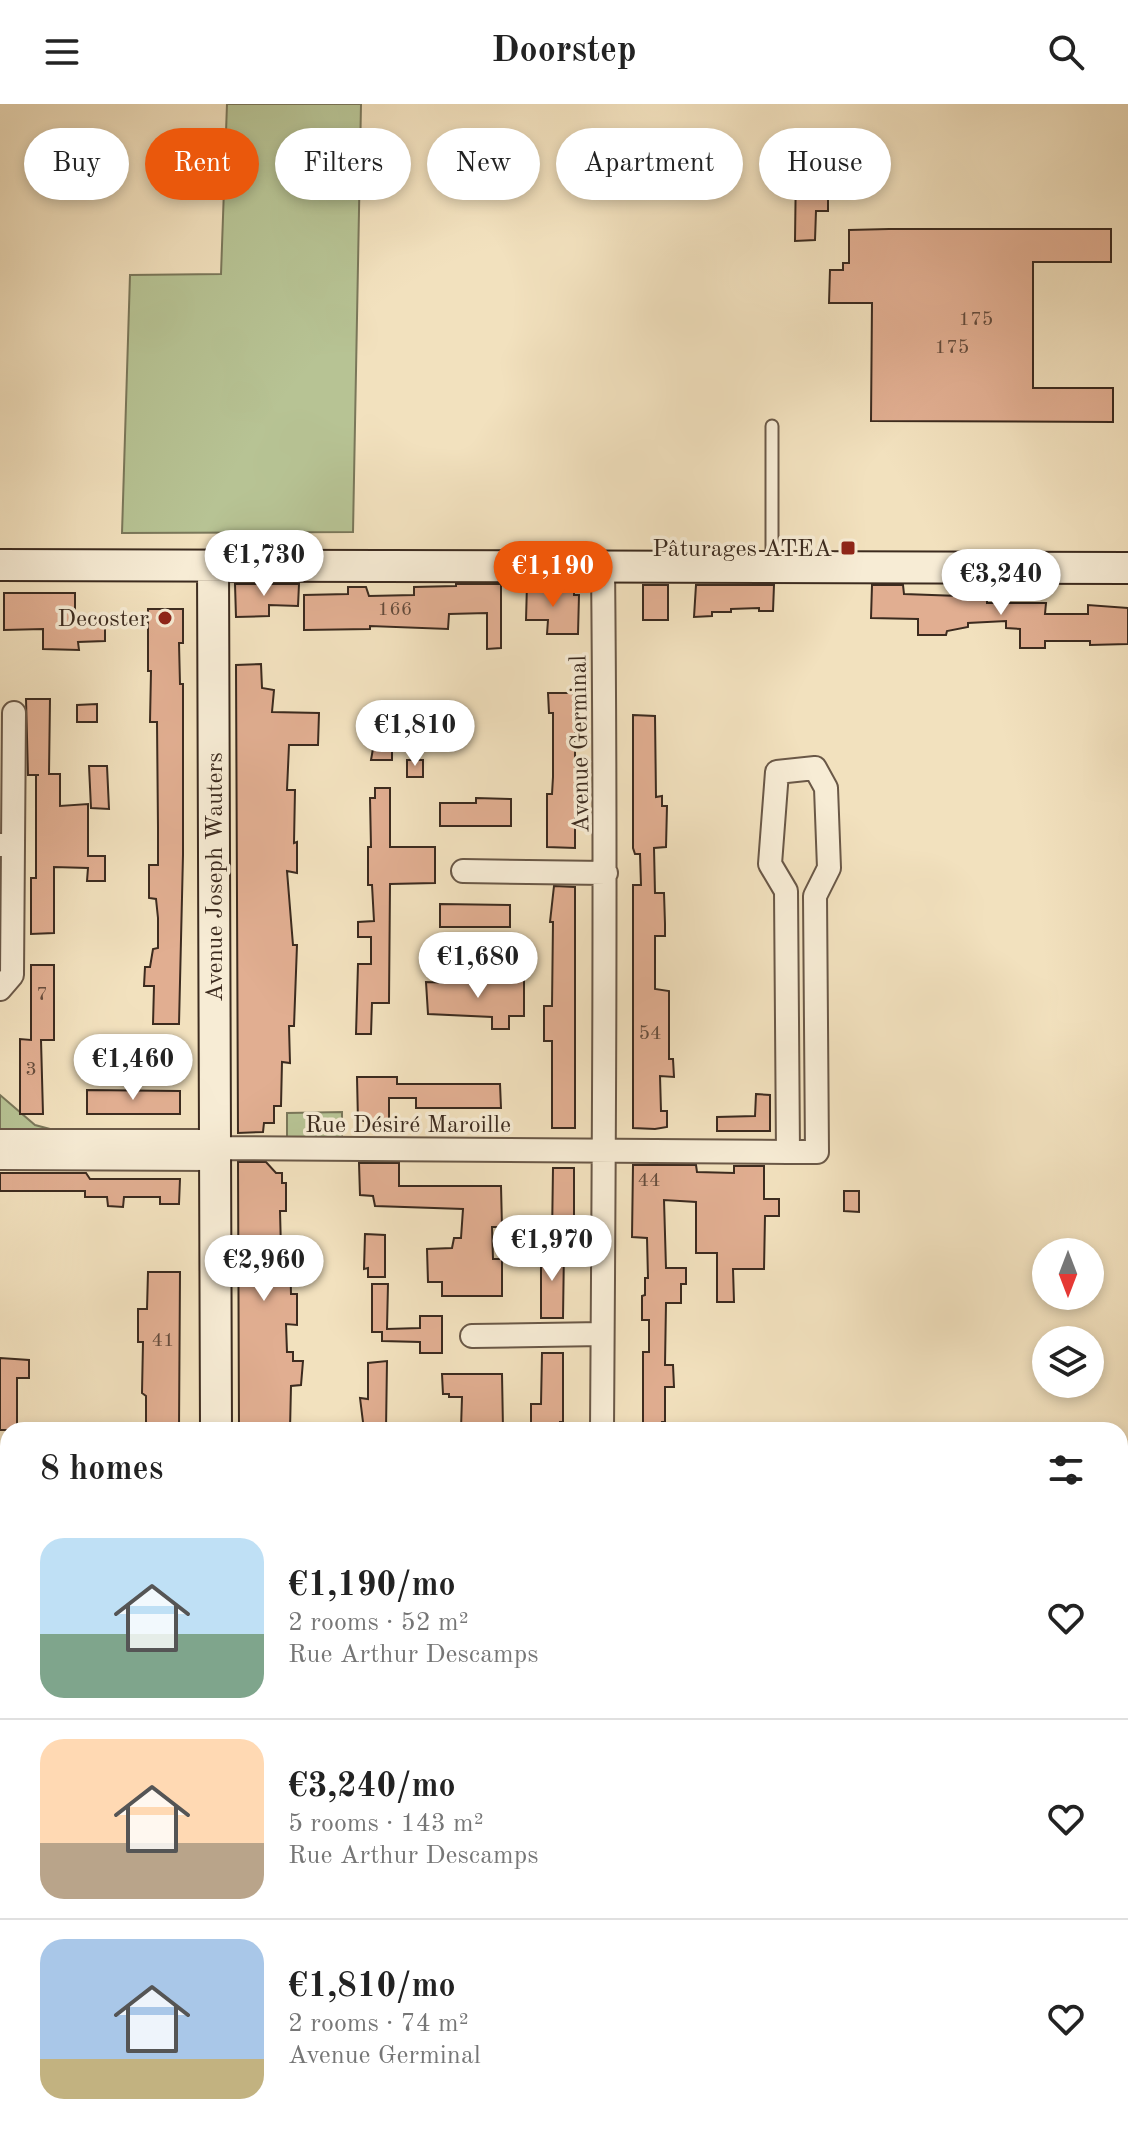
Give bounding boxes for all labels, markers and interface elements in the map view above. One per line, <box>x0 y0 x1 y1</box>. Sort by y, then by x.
icon: menu <box>40 30 84 74</box>
icon: search <box>1044 30 1088 74</box>
text: Doorstep <box>491 34 637 70</box>
chip: Buy <box>24 128 129 200</box>
chip: Rent <box>145 128 259 200</box>
chip: Filters <box>275 128 411 200</box>
chip: New <box>427 128 540 200</box>
chip: Apartment <box>556 128 743 200</box>
chip: House <box>759 128 891 200</box>
house number: 175 <box>959 310 993 330</box>
house number: 175 <box>935 338 969 358</box>
pin: €1,730 <box>199 530 329 598</box>
place label: Pâturages ATEA <box>652 538 832 562</box>
marker: Pâturages ATEA <box>839 539 857 557</box>
pin: €1,190 <box>488 541 618 609</box>
text: €1,730 <box>223 543 305 569</box>
pin: €3,240 <box>936 549 1066 617</box>
text: €1,190 <box>512 554 594 580</box>
text: €3,240 <box>960 562 1042 588</box>
house number: 166 <box>378 600 412 620</box>
place label: Decoster <box>57 608 149 632</box>
marker: Decoster <box>156 609 174 627</box>
street label: Avenue Germinal <box>567 655 595 833</box>
pin: €1,810 <box>350 700 480 768</box>
text: €1,810 <box>374 713 456 739</box>
street label: Avenue Joseph Wauters <box>204 752 228 1002</box>
pin: €1,680 <box>413 932 543 1000</box>
text: €1,680 <box>437 945 519 971</box>
house number: 7 <box>36 985 48 1005</box>
house number: 54 <box>638 1024 662 1044</box>
pin: €1,460 <box>68 1034 198 1102</box>
text: €1,460 <box>92 1047 174 1073</box>
house number: 3 <box>25 1060 37 1080</box>
street label: Rue Désiré Maroille <box>305 1114 511 1138</box>
house number: 44 <box>637 1171 661 1191</box>
pin: €1,970 <box>487 1215 617 1283</box>
text: €1,970 <box>511 1228 593 1254</box>
pin: €2,960 <box>199 1235 329 1303</box>
north arrow <box>1032 1238 1104 1310</box>
map controls <box>1032 1238 1104 1398</box>
text: €2,960 <box>223 1248 305 1274</box>
button: layers <box>1032 1326 1104 1398</box>
house number: 41 <box>151 1331 175 1351</box>
icon: filters <box>1044 1448 1088 1492</box>
text: 8 homes <box>40 1453 163 1487</box>
text: €1,190/mo <box>288 1569 456 1603</box>
icon: home <box>104 1570 200 1666</box>
icon: heart <box>1044 1596 1088 1640</box>
text: 2 rooms · 52 m² <box>288 1610 469 1636</box>
text: Rue Arthur Descamps <box>288 1642 538 1668</box>
text: €3,240/mo <box>288 1770 456 1804</box>
icon: home <box>104 1771 200 1867</box>
icon: heart <box>1044 1797 1088 1841</box>
text: 5 rooms · 143 m² <box>288 1811 484 1837</box>
text: Rue Arthur Descamps <box>288 1843 538 1869</box>
text: €1,810/mo <box>288 1970 456 2004</box>
icon: home <box>104 1971 200 2067</box>
icon: heart <box>1044 1997 1088 2041</box>
text: 2 rooms · 74 m² <box>288 2011 469 2037</box>
text: Avenue Germinal <box>288 2043 481 2069</box>

